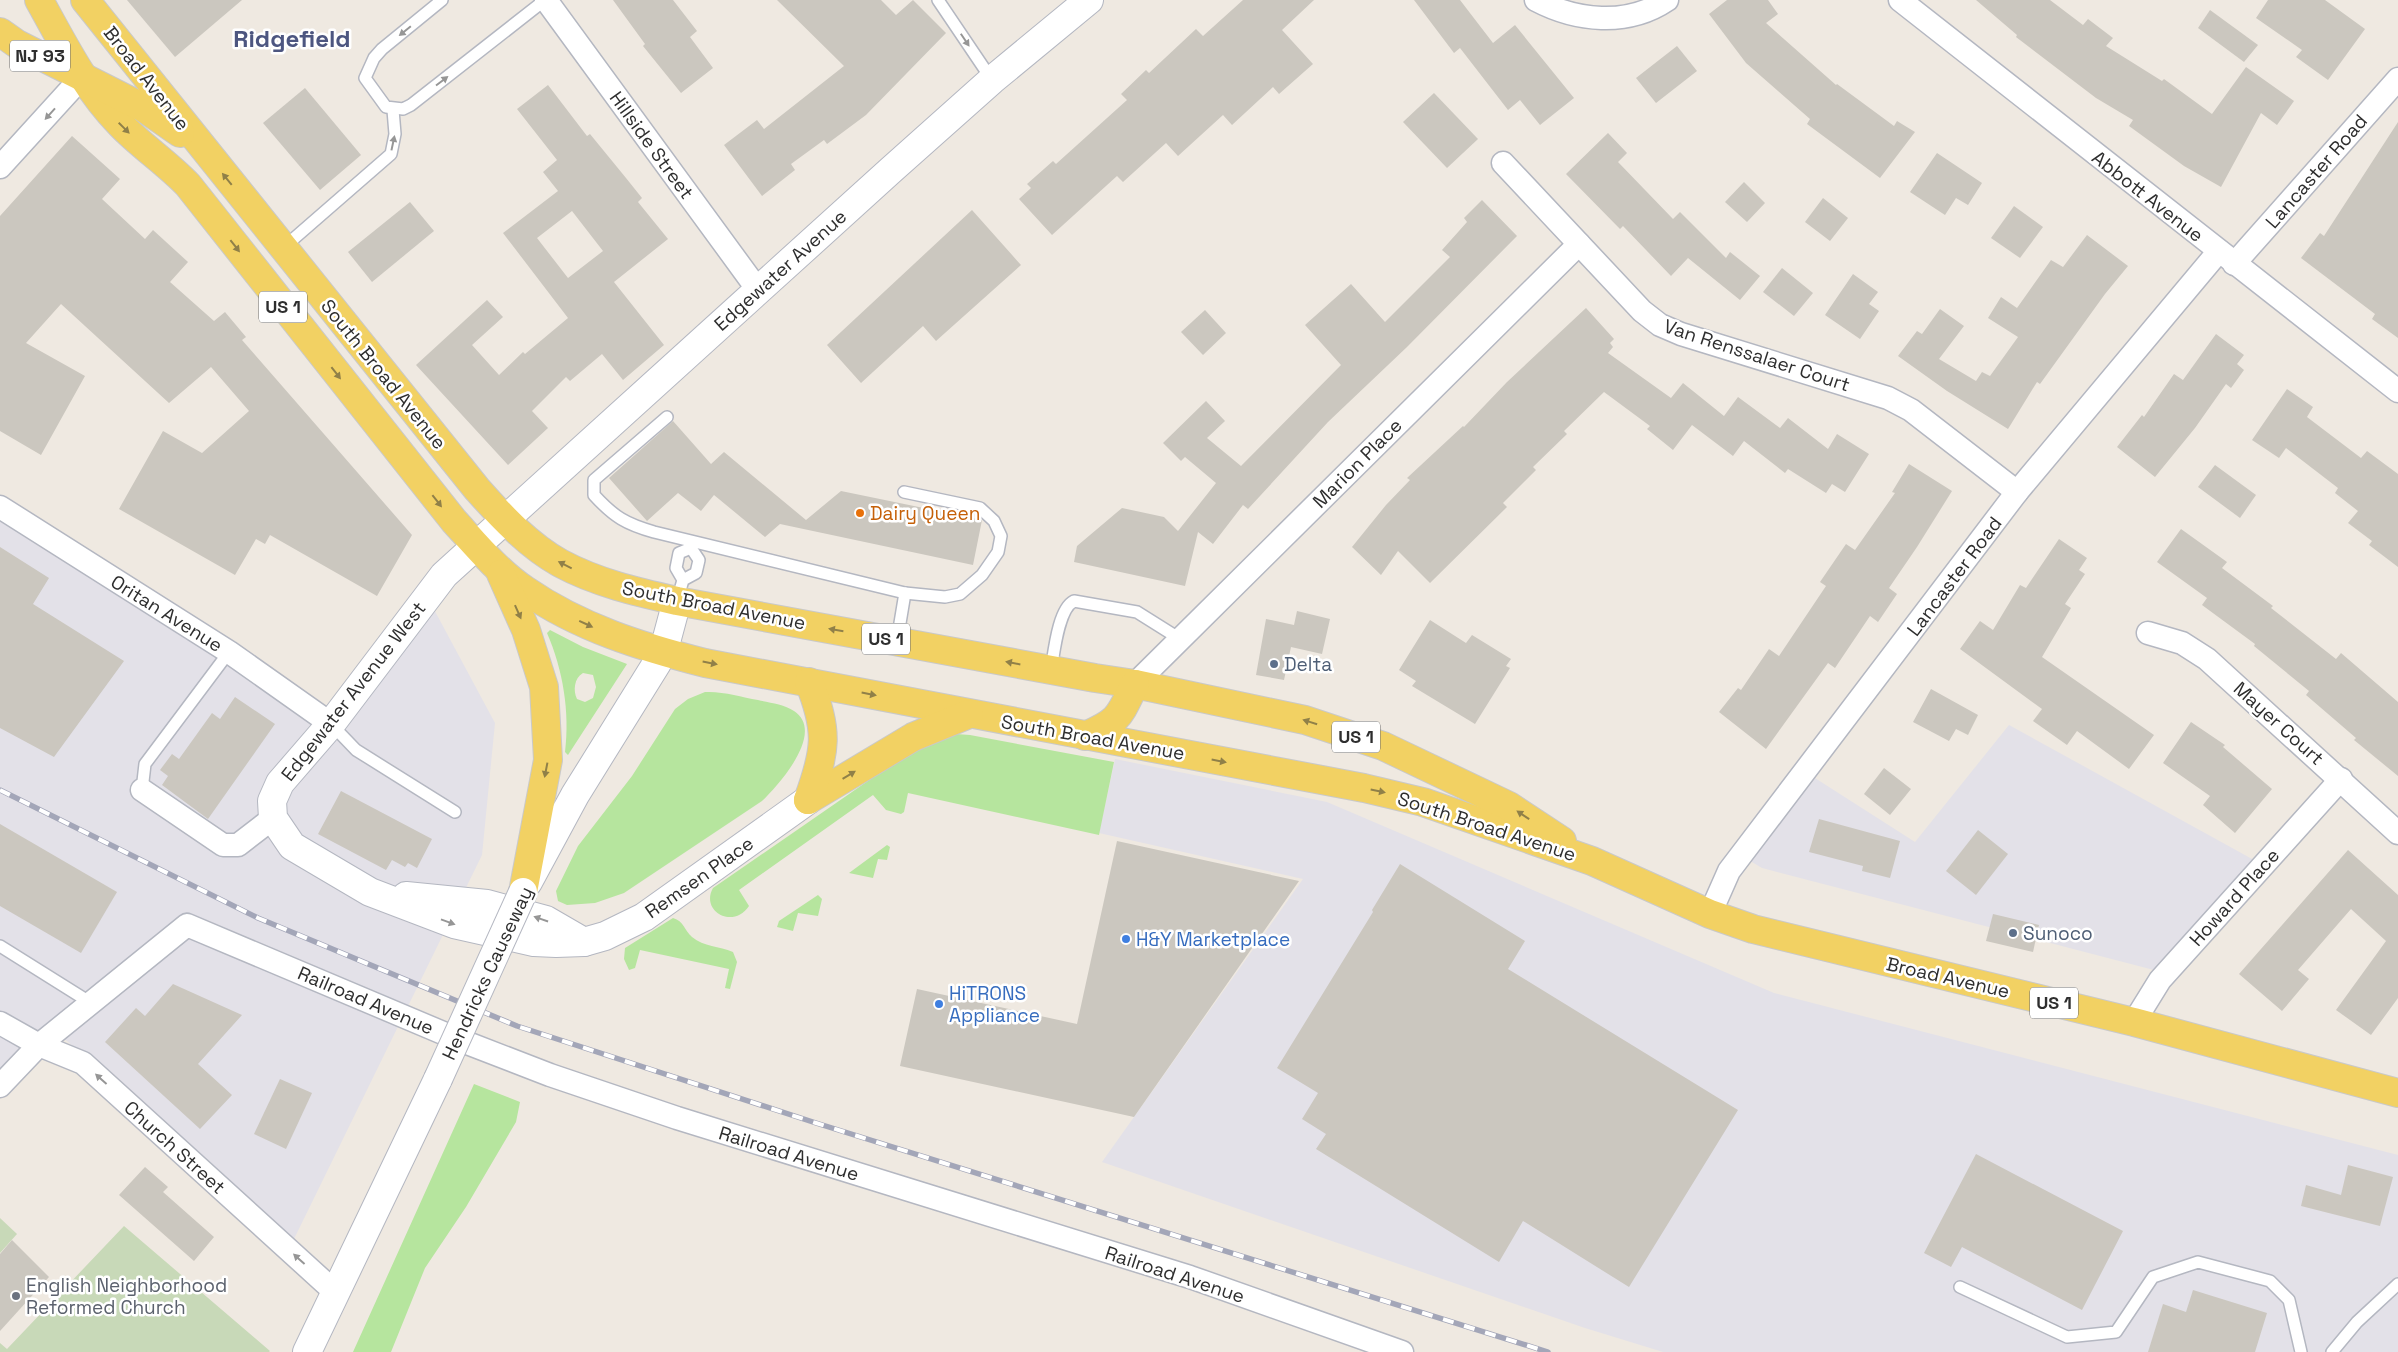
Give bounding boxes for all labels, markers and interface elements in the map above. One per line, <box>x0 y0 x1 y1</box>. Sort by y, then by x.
street label: Broad Avenue <box>98 21 195 136</box>
district label: Ridgefield <box>233 23 351 54</box>
one-way arrow <box>398 25 411 36</box>
one-way arrow <box>960 33 970 47</box>
road number: NJ 93 <box>10 40 70 72</box>
one-way arrow <box>436 75 449 86</box>
street label: Hillside Street <box>604 86 699 204</box>
one-way arrow <box>44 107 56 119</box>
street label: Lancaster Road <box>2260 109 2373 234</box>
one-way arrow <box>118 122 130 134</box>
one-way arrow <box>389 136 397 151</box>
street label: Abbott Avenue <box>2087 145 2208 248</box>
one-way arrow <box>222 173 233 186</box>
street label: Edgewater Avenue <box>709 204 852 337</box>
one-way arrow <box>230 239 241 252</box>
road number: US 1 <box>259 292 307 322</box>
street label: South Broad Avenue <box>315 294 452 454</box>
street label: Van Renssalaer Court <box>1661 314 1853 397</box>
one-way arrow <box>331 367 342 380</box>
street label: Marion Place <box>1307 413 1407 513</box>
one-way arrow <box>432 494 442 508</box>
place label: Dairy Queen <box>870 501 980 526</box>
marker: Dairy Queen <box>854 507 866 519</box>
street label: Lancaster Road <box>1901 512 2007 641</box>
one-way arrow <box>558 561 572 569</box>
street label: Oritan Avenue <box>106 569 227 658</box>
street label: South Broad Avenue <box>620 575 808 636</box>
street label: Edgewater Avenue West <box>276 597 431 786</box>
one-way arrow <box>514 605 522 619</box>
one-way arrow <box>578 619 593 628</box>
road number: US 1 <box>862 624 910 654</box>
one-way arrow <box>828 625 844 633</box>
place label: Delta <box>1284 652 1332 677</box>
one-way arrow <box>1004 658 1020 666</box>
marker: Delta <box>1268 658 1280 670</box>
one-way arrow <box>702 660 718 668</box>
street label: Mayer Court <box>2228 676 2329 771</box>
one-way arrow <box>862 691 878 699</box>
street label: South Broad Avenue <box>999 709 1187 766</box>
one-way arrow <box>1303 717 1318 725</box>
road number: US 1 <box>1332 722 1380 752</box>
one-way arrow <box>1211 757 1227 765</box>
one-way arrow <box>542 762 550 778</box>
one-way arrow <box>843 771 856 780</box>
street label: South Broad Avenue <box>1395 786 1579 867</box>
one-way arrow <box>1371 788 1387 796</box>
one-way arrow <box>1516 810 1529 820</box>
street label: Remsen Place <box>640 831 758 924</box>
street label: Howard Place <box>2184 843 2285 952</box>
street label: Hendricks Causeway <box>436 882 539 1064</box>
one-way arrow <box>533 915 548 923</box>
one-way arrow <box>441 919 456 926</box>
place label: Sunoco <box>2023 921 2093 946</box>
place label: H&Y Marketplace <box>1136 927 1290 952</box>
marker: Sunoco <box>2007 927 2019 939</box>
marker: H&Y Marketplace <box>1120 933 1132 945</box>
street label: Broad Avenue <box>1884 951 2012 1004</box>
street label: Railroad Avenue <box>294 961 438 1040</box>
place label: HiTRONS Appliance <box>949 981 1040 1028</box>
road number: US 1 <box>2030 988 2078 1018</box>
marker: HiTRONS Appliance <box>933 998 945 1010</box>
one-way arrow <box>95 1074 108 1085</box>
street label: Church Street <box>119 1095 231 1200</box>
street label: Railroad Avenue <box>716 1120 862 1187</box>
street label: Railroad Avenue <box>1102 1240 1248 1309</box>
one-way arrow <box>294 1253 306 1265</box>
place label: English Neighborhood Reformed Church <box>26 1273 227 1320</box>
marker: English Neighborhood Reformed Church <box>10 1290 22 1302</box>

